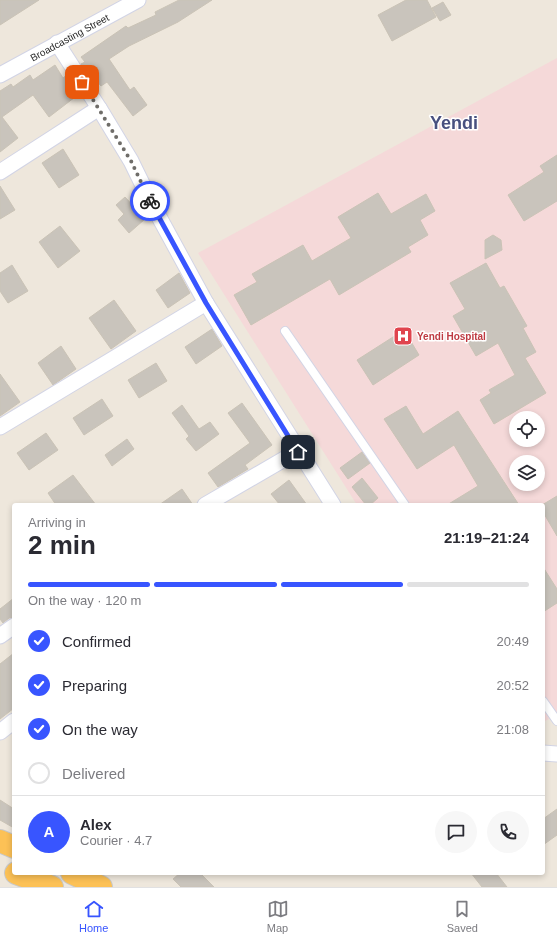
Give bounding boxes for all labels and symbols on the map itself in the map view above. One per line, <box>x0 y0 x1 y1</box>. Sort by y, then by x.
street label: Broadcasting Street <box>28 12 111 64</box>
pin <box>65 65 99 99</box>
district label: Yendi <box>430 113 478 133</box>
courier <box>130 181 170 221</box>
hospital icon: Yendi Hospital <box>392 325 414 347</box>
place label: Yendi Hospital <box>417 331 486 342</box>
pin <box>281 435 315 469</box>

